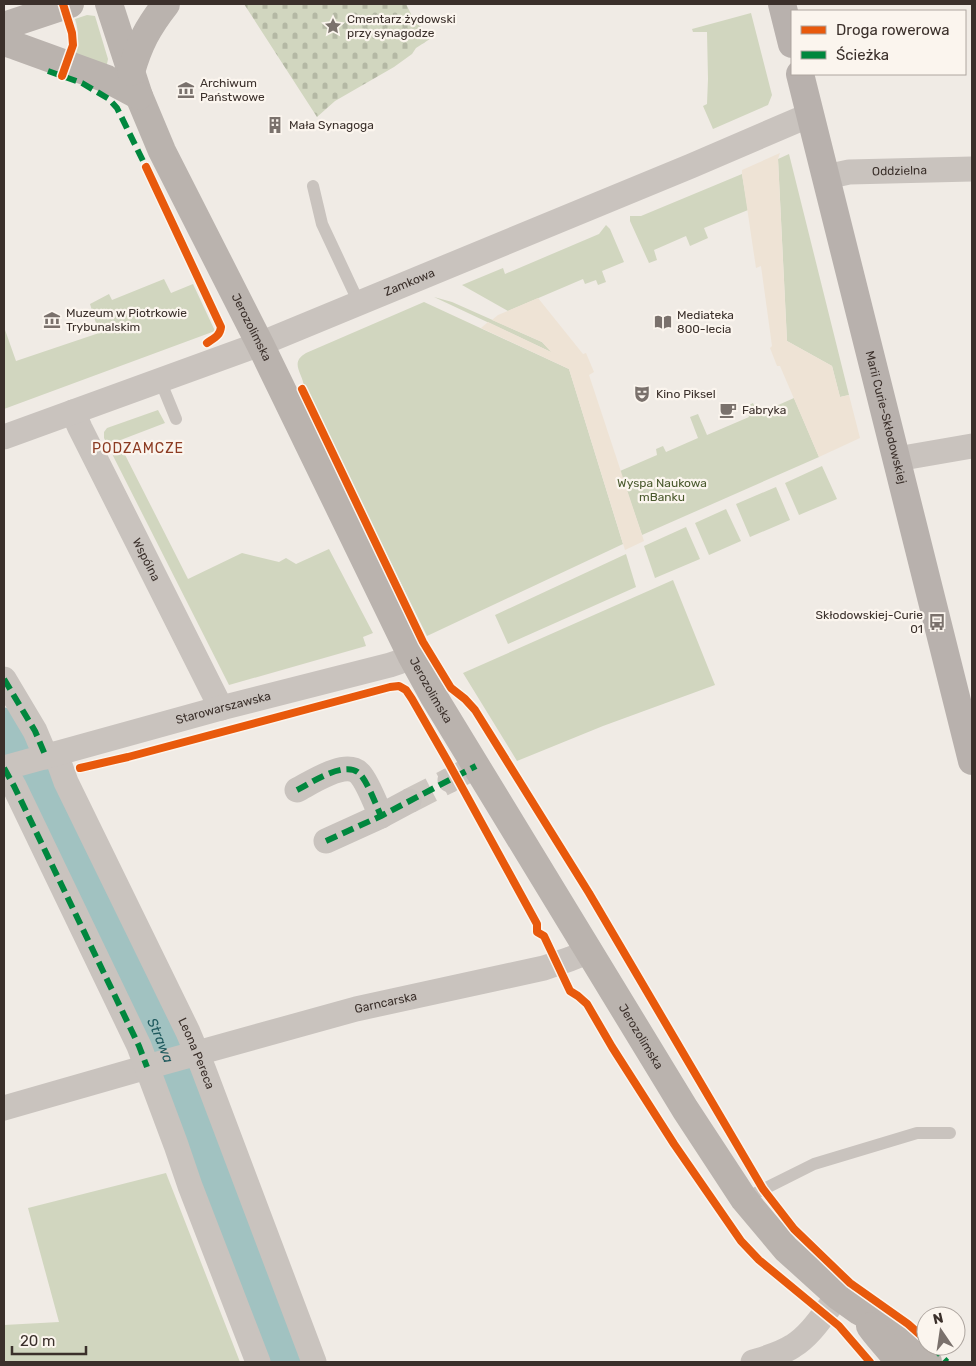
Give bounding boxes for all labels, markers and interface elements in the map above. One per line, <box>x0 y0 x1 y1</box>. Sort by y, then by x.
legend <box>791 10 966 75</box>
place label: Cmentarz żydowski przy synagodze <box>347 12 456 40</box>
place icon: Cmentarz żydowski przy synagodze <box>323 16 343 36</box>
text: Droga rowerowa <box>836 21 950 39</box>
text: Ścieżka <box>836 46 889 64</box>
place label: Archiwum Państwowe <box>200 76 265 104</box>
museum icon: Archiwum Państwowe <box>176 80 196 100</box>
building icon: Mała Synagoga <box>265 115 285 135</box>
place label: Mała Synagoga <box>289 118 374 132</box>
street label: Oddzielna <box>872 163 927 178</box>
street label: Zamkowa <box>382 266 437 299</box>
street label: Jerozolimska <box>229 291 274 363</box>
place label: Muzeum w Piotrkowie Trybunalskim <box>66 306 187 334</box>
place label: Mediateka 800-lecia <box>677 308 734 336</box>
museum icon: Muzeum w Piotrkowie Trybunalskim <box>42 310 62 330</box>
library icon: Mediateka 800-lecia <box>653 312 673 332</box>
street label: Marii Curie-Skłodowskiej <box>863 349 909 485</box>
theatre icon: Kino Piksel <box>632 384 652 404</box>
place label: Kino Piksel <box>656 387 716 401</box>
cafe icon: Fabryka <box>718 400 738 420</box>
place label: Fabryka <box>742 403 786 417</box>
district label: PODZAMCZE <box>92 440 184 457</box>
park label: Wyspa Naukowa mBanku <box>617 476 707 504</box>
street label: Wspólna <box>130 536 163 584</box>
place label: Skłodowskiej-Curie 01 <box>816 608 923 636</box>
bus stop icon: Skłodowskiej-Curie 01 <box>927 612 947 632</box>
street label: Jerozolimska <box>407 655 455 726</box>
street label: Starowarszawska <box>174 689 272 727</box>
street label: Garncarska <box>353 989 418 1016</box>
street label: Jerozolimska <box>616 1001 666 1072</box>
water label: Strawa <box>144 1015 177 1065</box>
street label: Leona Pereca <box>175 1016 217 1091</box>
north arrow <box>916 1306 966 1356</box>
text: N <box>931 1309 945 1328</box>
scale bar <box>12 1324 86 1356</box>
text: 20 m <box>20 1332 55 1350</box>

